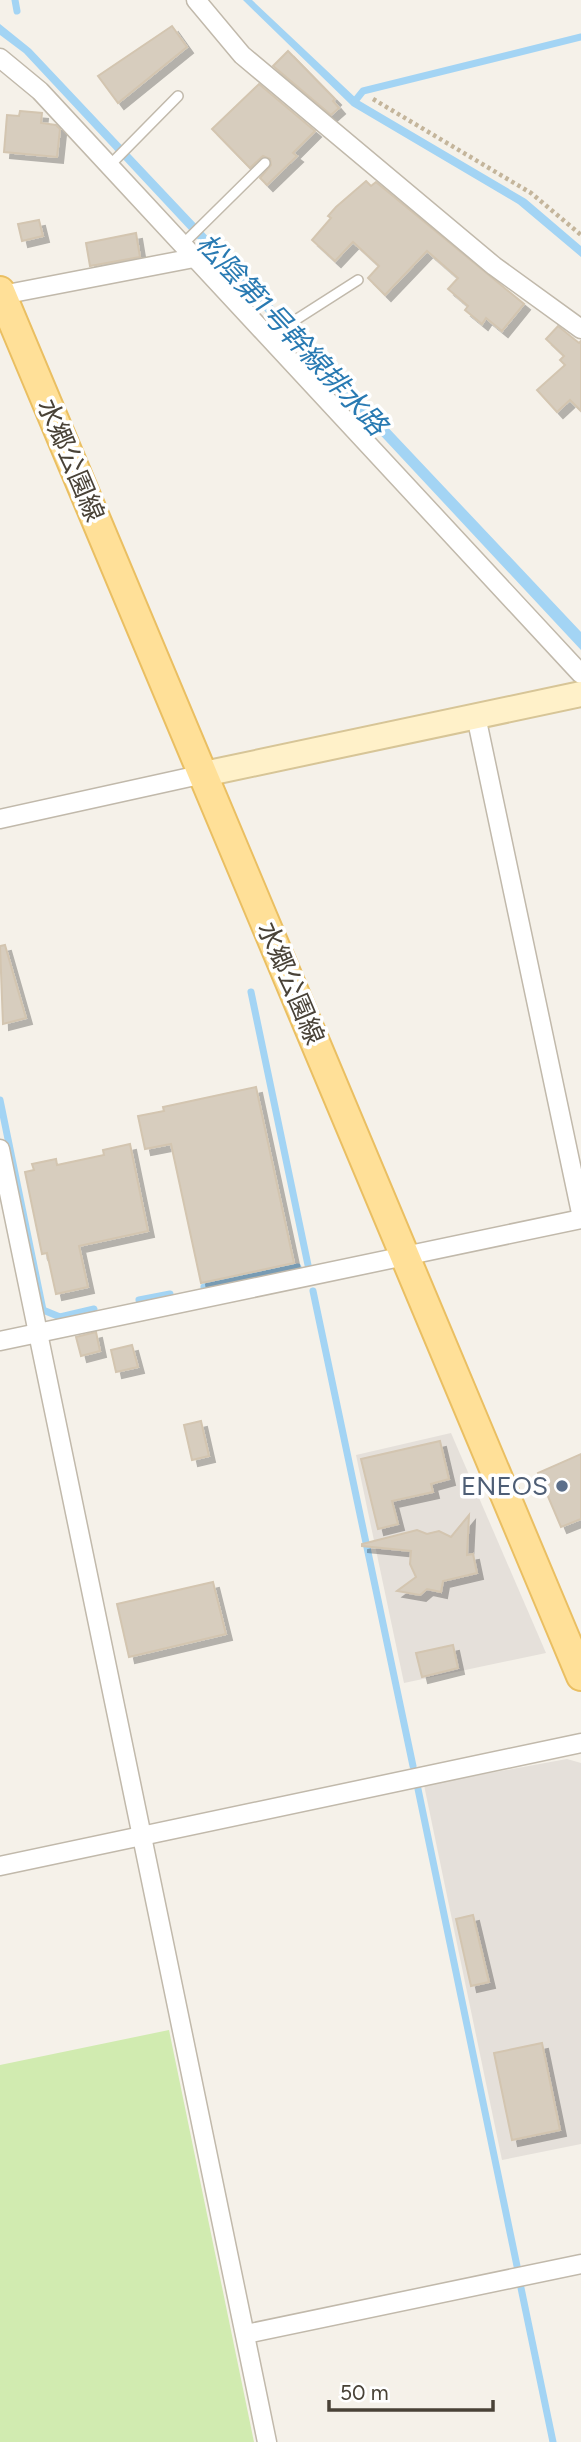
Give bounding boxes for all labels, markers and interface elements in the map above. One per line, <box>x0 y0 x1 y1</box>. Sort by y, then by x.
water label: 松陰第1号幹線排水路 <box>190 226 396 443</box>
street label: 水郷公園線 <box>31 394 111 526</box>
street label: 水郷公園線 <box>251 917 331 1049</box>
place label: ENEOS <box>461 1470 548 1502</box>
marker: ENEOS <box>554 1478 570 1494</box>
scale bar <box>329 2368 494 2412</box>
text: 50 m <box>340 2380 389 2405</box>

